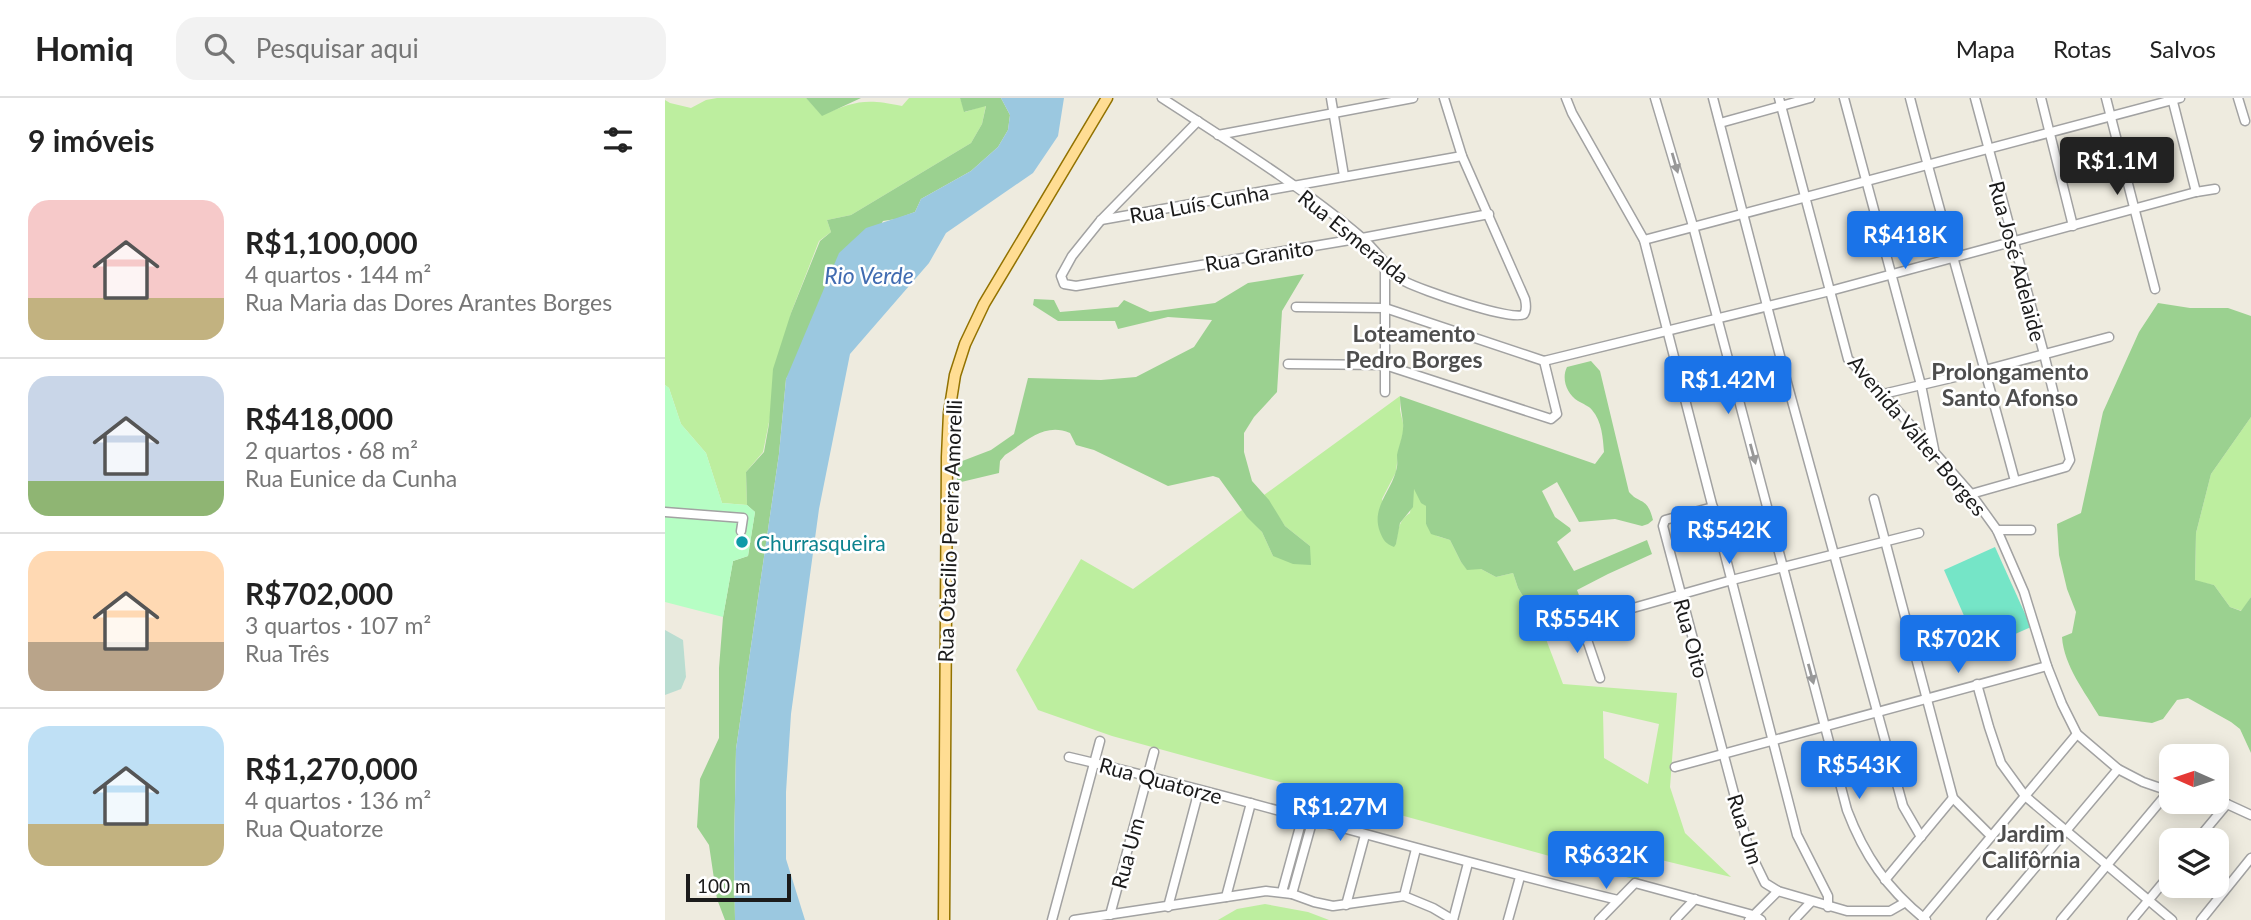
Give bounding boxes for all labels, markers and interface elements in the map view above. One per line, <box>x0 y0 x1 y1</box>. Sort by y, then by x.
search box <box>176 17 666 80</box>
text: Homiq <box>35 28 134 68</box>
icon: search <box>200 29 238 67</box>
text: Pesquisar aqui <box>256 32 419 64</box>
text: Mapa <box>1956 34 2015 63</box>
text: Rotas <box>2053 34 2112 63</box>
text: Salvos <box>2150 34 2216 63</box>
icon: filters <box>599 121 637 159</box>
text: 9 imóveis <box>28 122 154 158</box>
pin: R$1.1M <box>2060 138 2174 197</box>
text: R$1.1M <box>2076 146 2158 174</box>
one-way arrow <box>1670 153 1681 175</box>
street label: Rua Luís Cunha <box>1127 178 1271 228</box>
street label: Rua José Adelaide <box>1985 178 2051 344</box>
street label: Rua Esmeralda <box>1294 184 1414 288</box>
pin: R$418K <box>1848 212 1962 271</box>
text: R$418K <box>1863 220 1947 248</box>
text: R$1,100,000 <box>245 224 418 260</box>
icon: home <box>84 228 168 312</box>
street label: Rua Granito <box>1203 234 1315 276</box>
text: 4 quartos · 144 m² <box>245 260 431 288</box>
water label: Rio Verde <box>824 261 914 289</box>
text: Rua Maria das Dores Arantes Borges <box>245 288 612 316</box>
district label: Loteamento Pedro Borges <box>1345 319 1483 373</box>
street label: Avenida Valter Borges <box>1844 350 1992 520</box>
pin: R$1.42M <box>1663 356 1793 416</box>
district label: Prolongamento Santo Afonso <box>1931 357 2089 411</box>
text: R$1.42M <box>1680 365 1776 393</box>
street label: Rua Otacilio Pereira Amorelli <box>932 399 966 663</box>
text: R$418,000 <box>245 400 393 436</box>
icon: home <box>84 404 168 488</box>
text: 2 quartos · 68 m² <box>245 436 418 464</box>
one-way arrow <box>1748 444 1758 465</box>
text: Rua Eunice da Cunha <box>245 464 457 492</box>
pin: R$542K <box>1672 506 1786 566</box>
text: R$542K <box>1687 515 1771 543</box>
place label: Churrasqueira <box>756 530 886 555</box>
marker: Churrasqueira <box>734 534 750 550</box>
text: R$702,000 <box>245 575 393 611</box>
icon: home <box>84 579 168 663</box>
pin: R$554K <box>1520 596 1634 655</box>
street label: Rua Oito <box>1669 596 1715 681</box>
text: R$554K <box>1535 604 1619 632</box>
text: 3 quartos · 107 m² <box>245 611 431 639</box>
pin: R$702K <box>1901 616 2015 675</box>
text: R$702K <box>1916 624 2000 652</box>
text: Rua Três <box>245 639 329 667</box>
one-way arrow <box>1806 663 1817 685</box>
pin: R$543K <box>1802 742 1916 801</box>
north arrow <box>2159 744 2229 814</box>
map controls <box>2159 744 2229 898</box>
text: R$1,270,000 <box>245 750 418 786</box>
text: R$543K <box>1817 750 1901 778</box>
street label: Rua Quatorze <box>1097 752 1225 808</box>
icon: home <box>84 754 168 838</box>
pin: R$1.27M <box>1275 784 1405 843</box>
text: 4 quartos · 136 m² <box>245 786 431 814</box>
street label: Rua Um <box>1723 791 1769 867</box>
text: R$1.27M <box>1292 792 1388 820</box>
text: Rua Quatorze <box>245 814 383 842</box>
street label: Rua Um <box>1106 815 1148 891</box>
district label: Jardim Califôrnia <box>1982 819 2080 873</box>
button: layers <box>2159 828 2229 898</box>
pin: R$632K <box>1549 832 1663 891</box>
text: R$632K <box>1564 840 1648 868</box>
scale bar <box>686 871 791 903</box>
text: 100 m <box>697 874 751 897</box>

